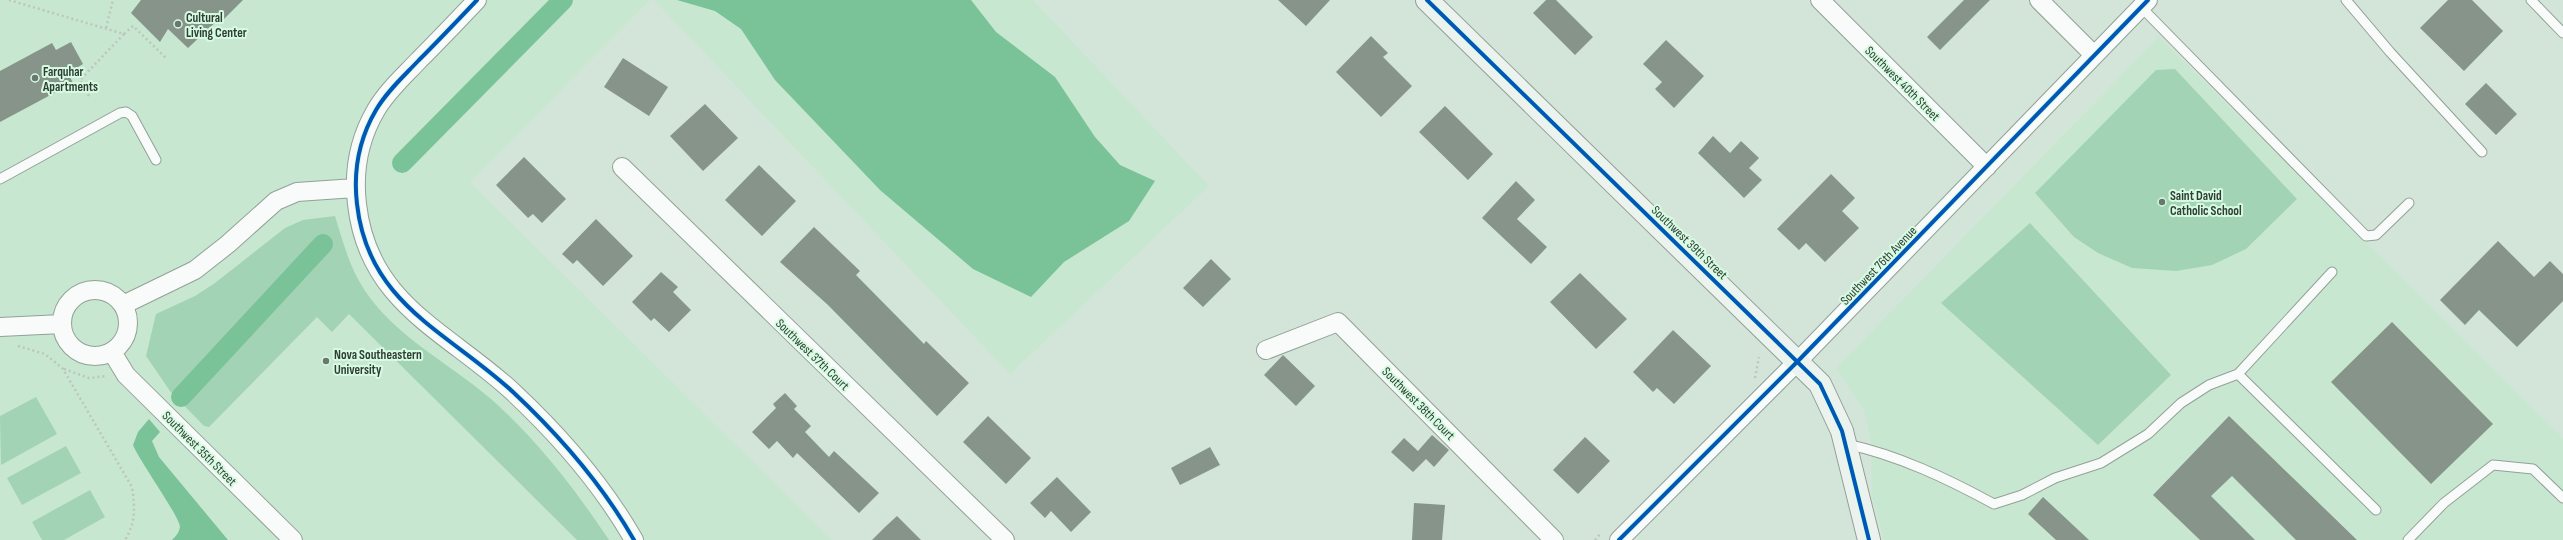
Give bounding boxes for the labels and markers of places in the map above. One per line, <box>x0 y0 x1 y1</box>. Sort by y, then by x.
place label: Cultural Living Center <box>186 10 247 41</box>
marker: Cultural Living Center <box>173 19 183 29</box>
place label: Farquhar Apartments <box>42 64 98 95</box>
marker: Farquhar Apartments <box>30 73 40 83</box>
place label: Saint David Catholic School <box>2170 188 2242 219</box>
marker: Saint David Catholic School <box>2157 197 2167 207</box>
place label: Nova Southeastern University <box>334 347 422 378</box>
marker: Nova Southeastern University <box>321 356 331 366</box>

